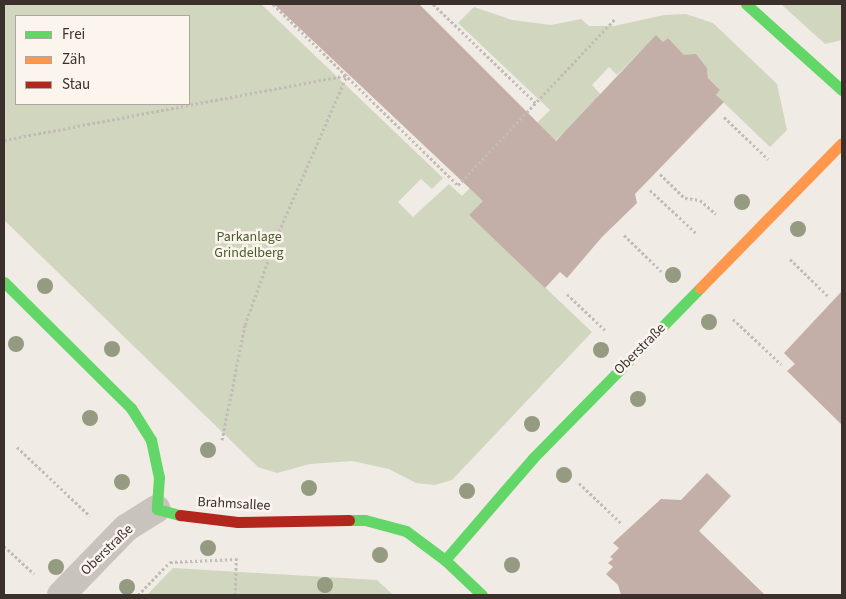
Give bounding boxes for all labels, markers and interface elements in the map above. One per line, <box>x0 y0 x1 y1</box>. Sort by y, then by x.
legend <box>15 15 190 105</box>
text: Frei <box>62 24 85 45</box>
text: Zäh <box>62 49 86 70</box>
text: Stau <box>62 74 90 95</box>
park label: Parkanlage Grindelberg <box>214 229 284 262</box>
street label: Oberstraße <box>611 320 669 378</box>
street label: Brahmsallee <box>197 494 271 514</box>
street label: Oberstraße <box>78 521 136 579</box>

